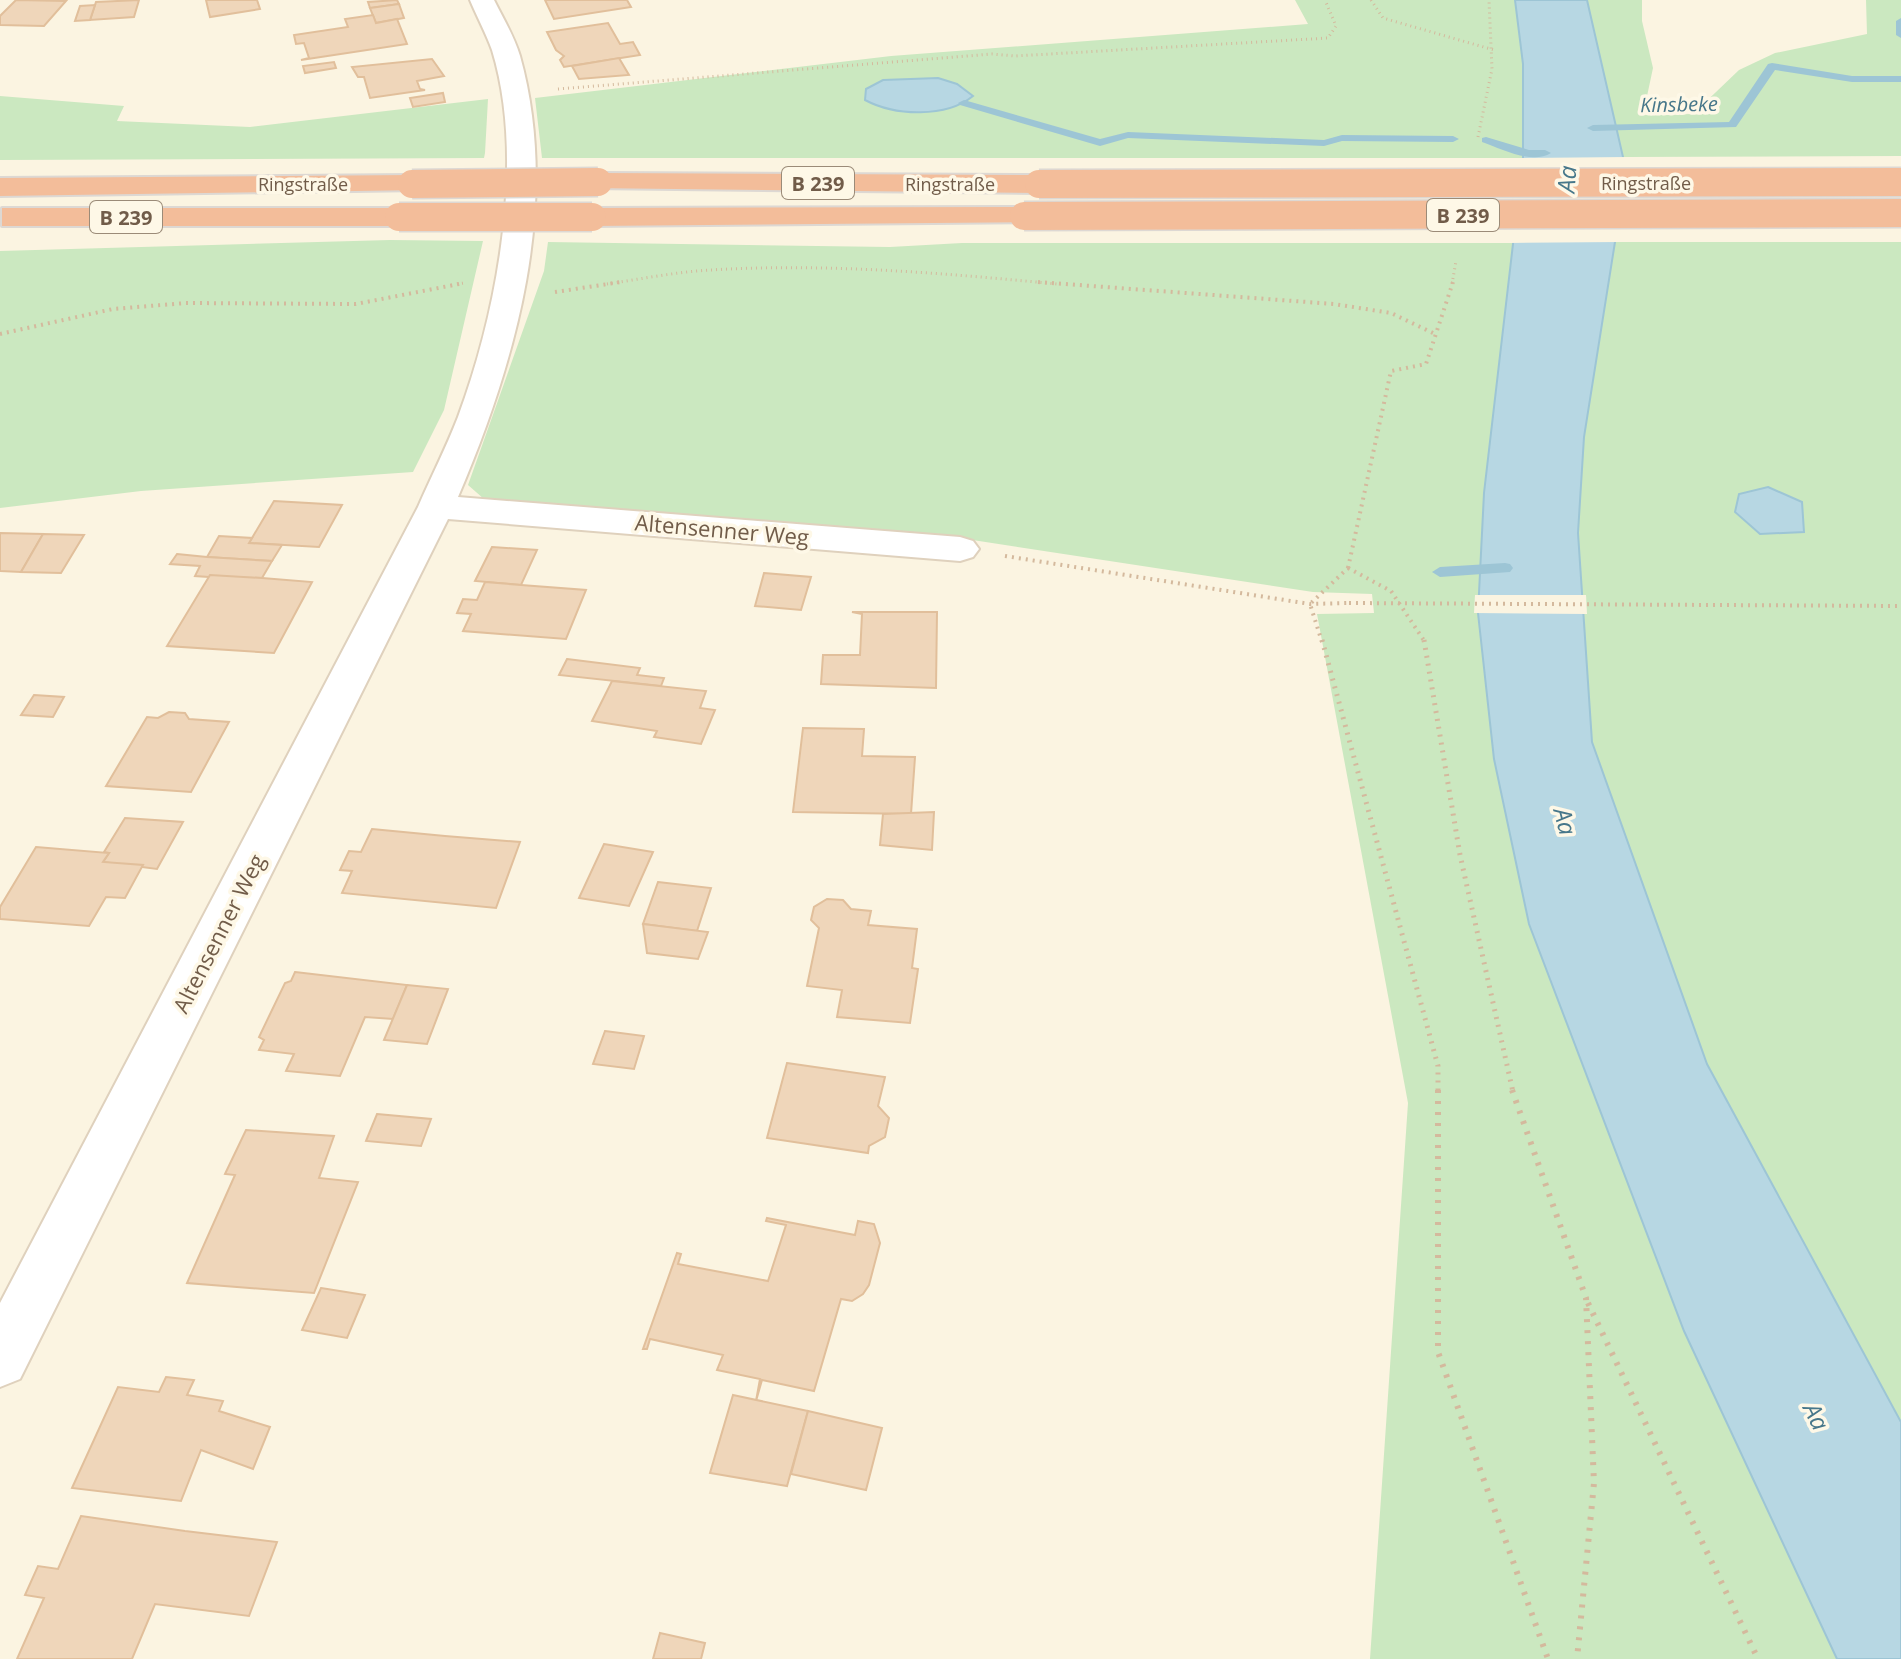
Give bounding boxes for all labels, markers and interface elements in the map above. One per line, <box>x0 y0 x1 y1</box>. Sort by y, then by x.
water label: Kinsbeke <box>1640 90 1718 118</box>
water label: Aa <box>1548 164 1583 196</box>
road number: B 239 <box>782 167 854 199</box>
street label: Ringstraße <box>1601 171 1691 195</box>
street label: Ringstraße <box>258 172 348 196</box>
street label: Ringstraße <box>905 172 995 196</box>
road number: B 239 <box>1427 199 1499 231</box>
road number: B 239 <box>90 201 162 233</box>
street label: Altensenner Weg <box>634 506 810 552</box>
water label: Aa <box>1546 802 1586 839</box>
street label: Altensenner Weg <box>165 848 271 1018</box>
water label: Aa <box>1795 1395 1838 1436</box>

